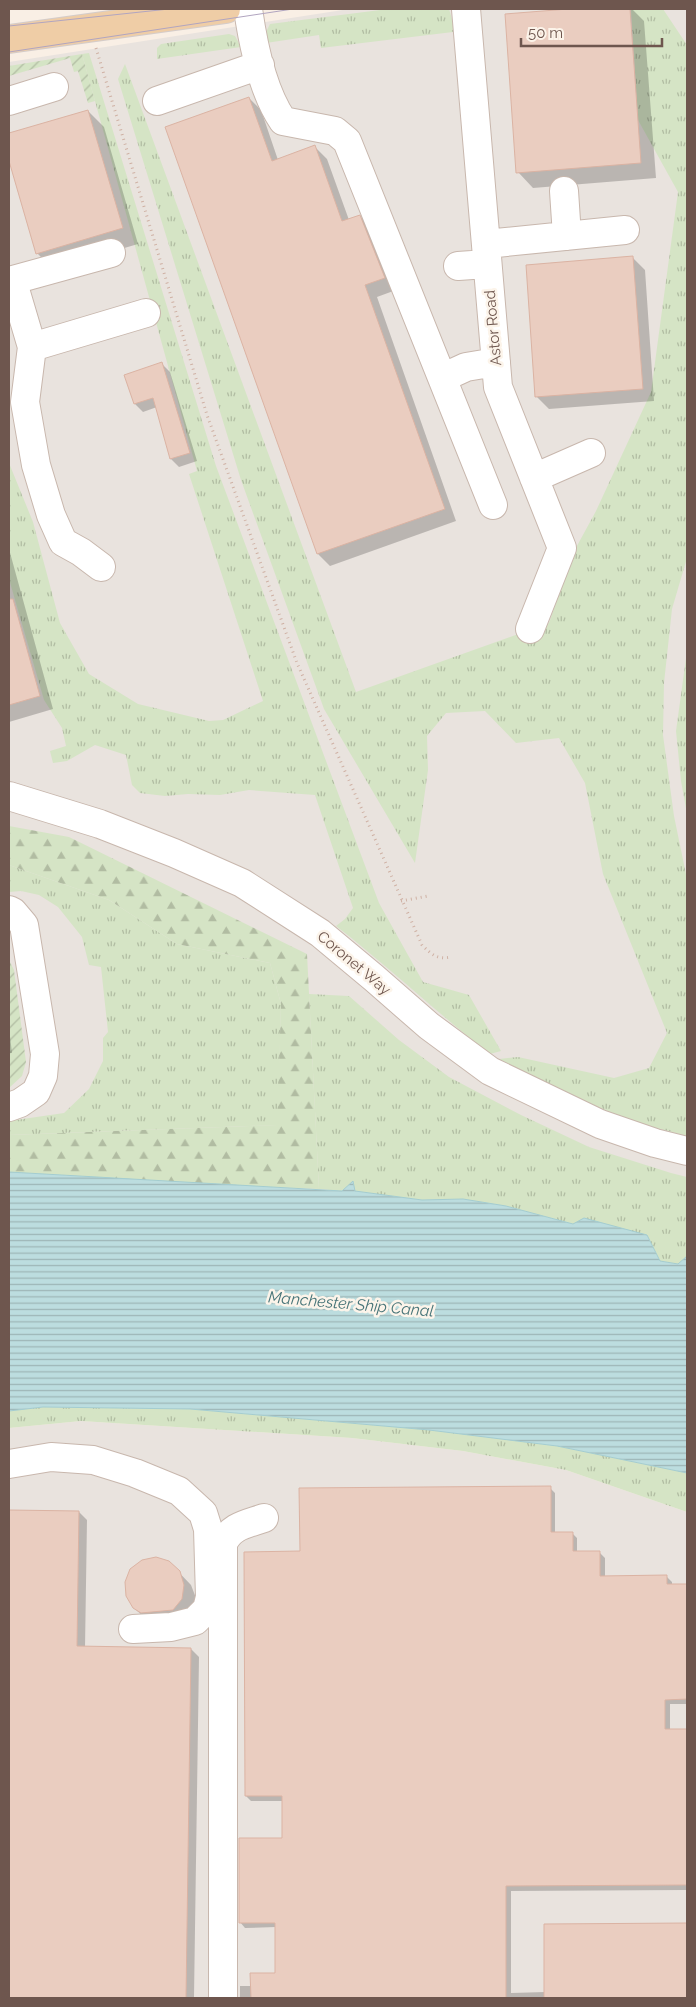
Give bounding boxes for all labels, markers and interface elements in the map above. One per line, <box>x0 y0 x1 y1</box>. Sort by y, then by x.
scale bar <box>521 15 662 47</box>
text: 50 m <box>528 24 563 42</box>
street label: Astor Road <box>481 289 505 367</box>
street label: Coronet Way <box>314 927 394 999</box>
water label: Manchester Ship Canal <box>268 1287 434 1321</box>

